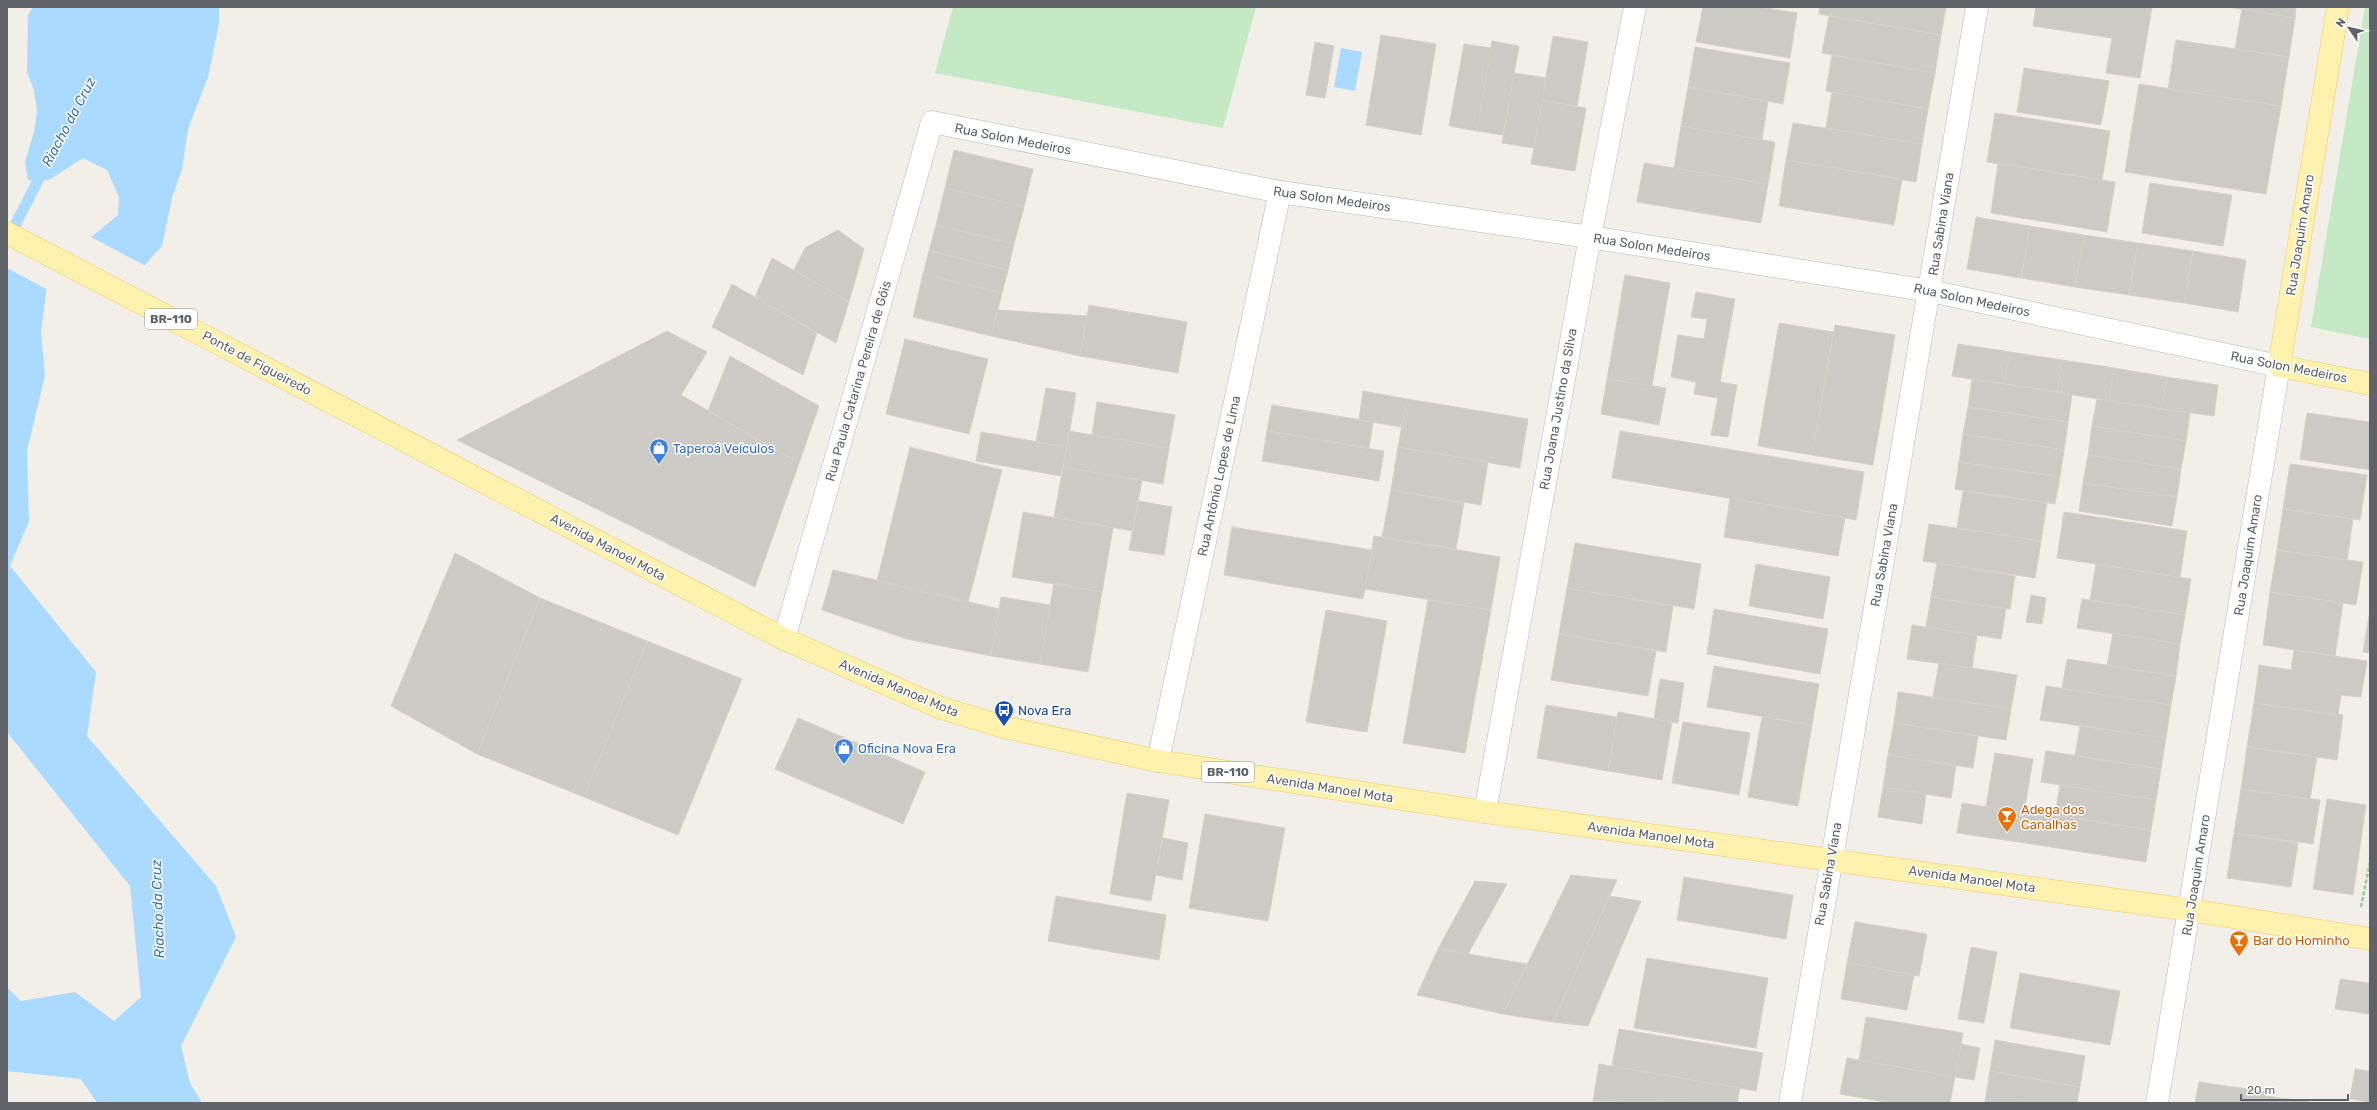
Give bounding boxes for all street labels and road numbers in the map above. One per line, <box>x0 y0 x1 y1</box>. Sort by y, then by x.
street label: Rua Solon Medeiros <box>953 120 1073 158</box>
street label: Rua Sabina Viana <box>1925 171 1957 277</box>
street label: Rua Joaquim Amaro <box>2283 173 2317 297</box>
street label: Rua Solon Medeiros <box>1272 183 1392 215</box>
street label: Rua Solon Medeiros <box>1592 230 1712 264</box>
street label: Rua Paula Catarina Pereira de Góis <box>822 279 894 483</box>
street label: Rua Solon Medeiros <box>1912 280 2032 320</box>
road number: BR-110 <box>145 309 197 329</box>
street label: Rua Joana Justino da Silva <box>1536 327 1580 491</box>
street label: Ponte de Figueiredo <box>199 328 314 399</box>
street label: Rua Solon Medeiros <box>2229 348 2349 386</box>
street label: Rua Antônio Lopes de Lima <box>1195 394 1243 558</box>
street label: Rua Joaquim Amaro <box>2231 493 2265 617</box>
street label: Rua Sabina Viana <box>1868 502 1900 608</box>
street label: Avenida Manoel Mota <box>548 510 668 584</box>
street label: Avenida Manoel Mota <box>837 656 961 720</box>
road number: BR-110 <box>1202 762 1254 782</box>
street label: Avenida Manoel Mota <box>1266 771 1394 805</box>
street label: Rua Joaquim Amaro <box>2179 813 2213 937</box>
street label: Avenida Manoel Mota <box>1587 819 1715 851</box>
street label: Rua Sabina Viana <box>1812 821 1844 927</box>
street label: Avenida Manoel Mota <box>1908 863 2036 895</box>

